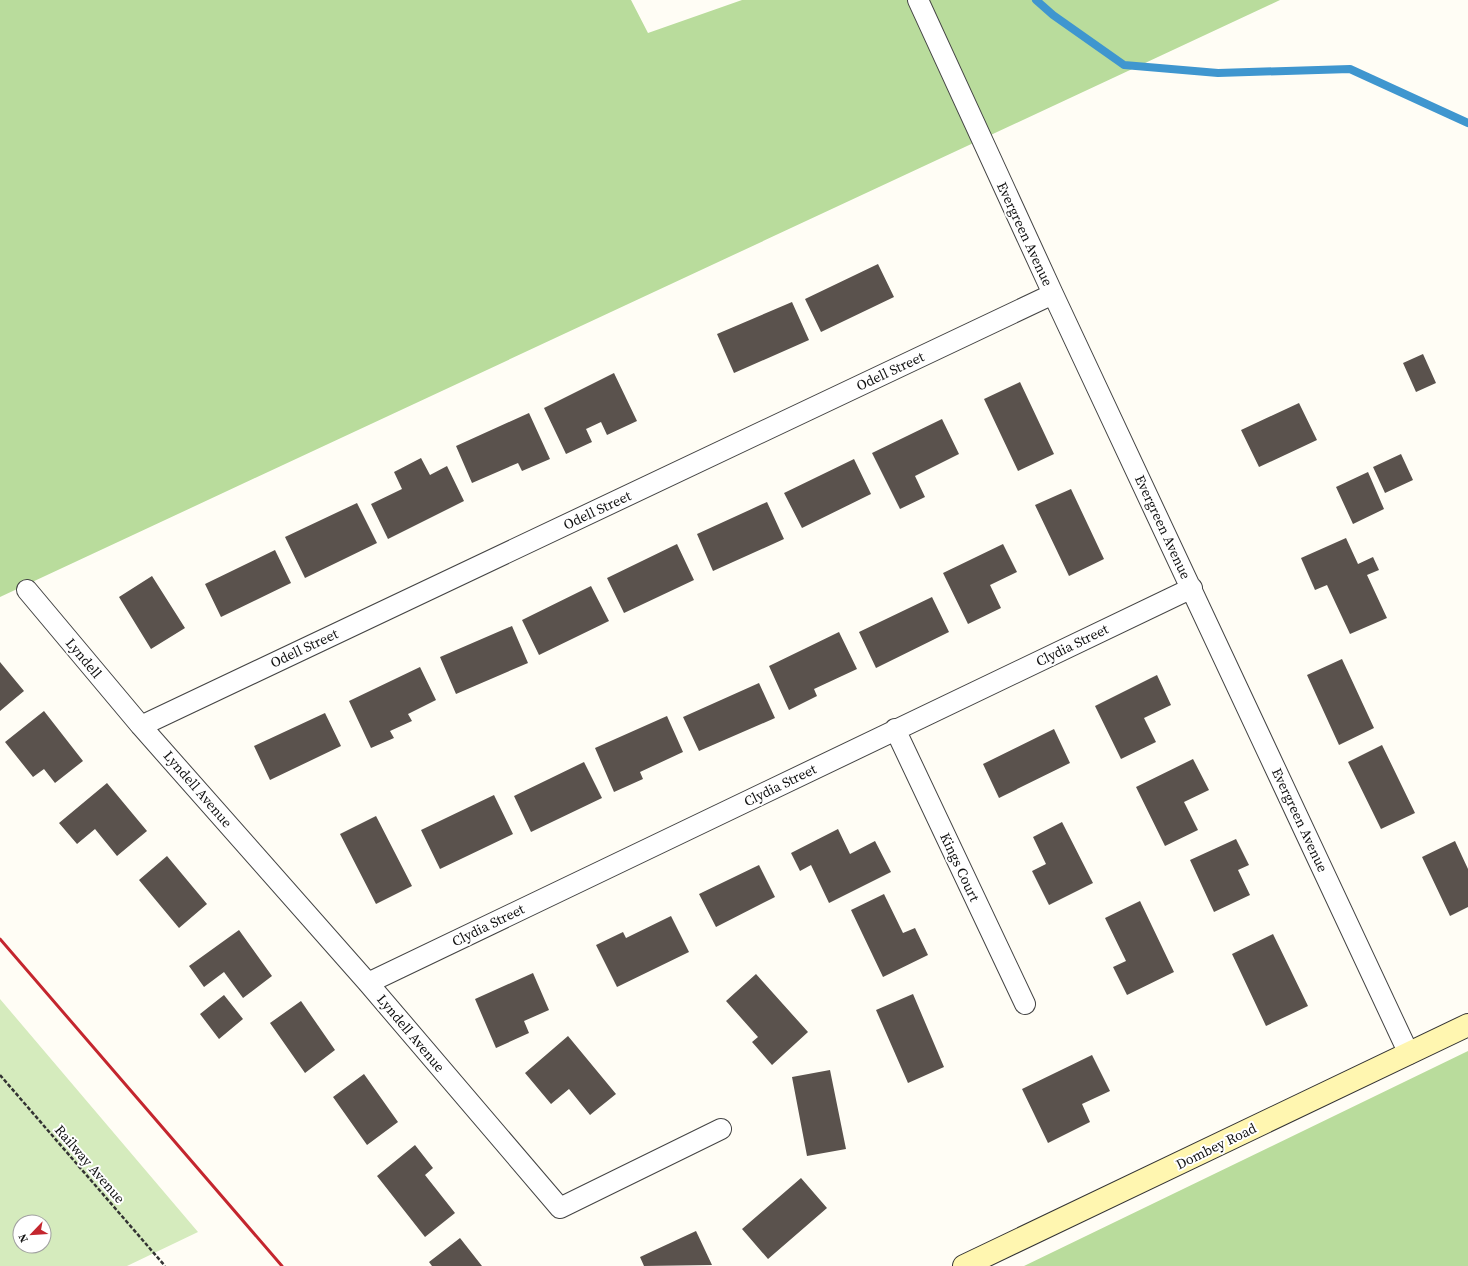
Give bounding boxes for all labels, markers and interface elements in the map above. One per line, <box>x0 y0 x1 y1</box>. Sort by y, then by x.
street label: Evergreen Avenue <box>992 179 1058 289</box>
street label: Odell Street <box>853 346 928 395</box>
street label: Evergreen Avenue <box>1130 472 1196 582</box>
street label: Odell Street <box>560 485 635 534</box>
street label: Clydia Street <box>1032 619 1112 671</box>
street label: Odell Street <box>267 623 342 672</box>
street label: Lyndell <box>61 634 107 682</box>
street label: Lyndell Avenue <box>159 746 237 832</box>
street label: Clydia Street <box>740 759 820 811</box>
street label: Evergreen Avenue <box>1267 765 1333 875</box>
street label: Kings Court <box>935 829 985 905</box>
street label: Clydia Street <box>448 899 528 951</box>
street label: Lyndell Avenue <box>372 990 450 1076</box>
street label: Dombey Road <box>1172 1118 1260 1174</box>
street label: Railway Avenue <box>50 1120 130 1208</box>
north arrow <box>12 1214 52 1254</box>
text: N <box>15 1231 32 1245</box>

